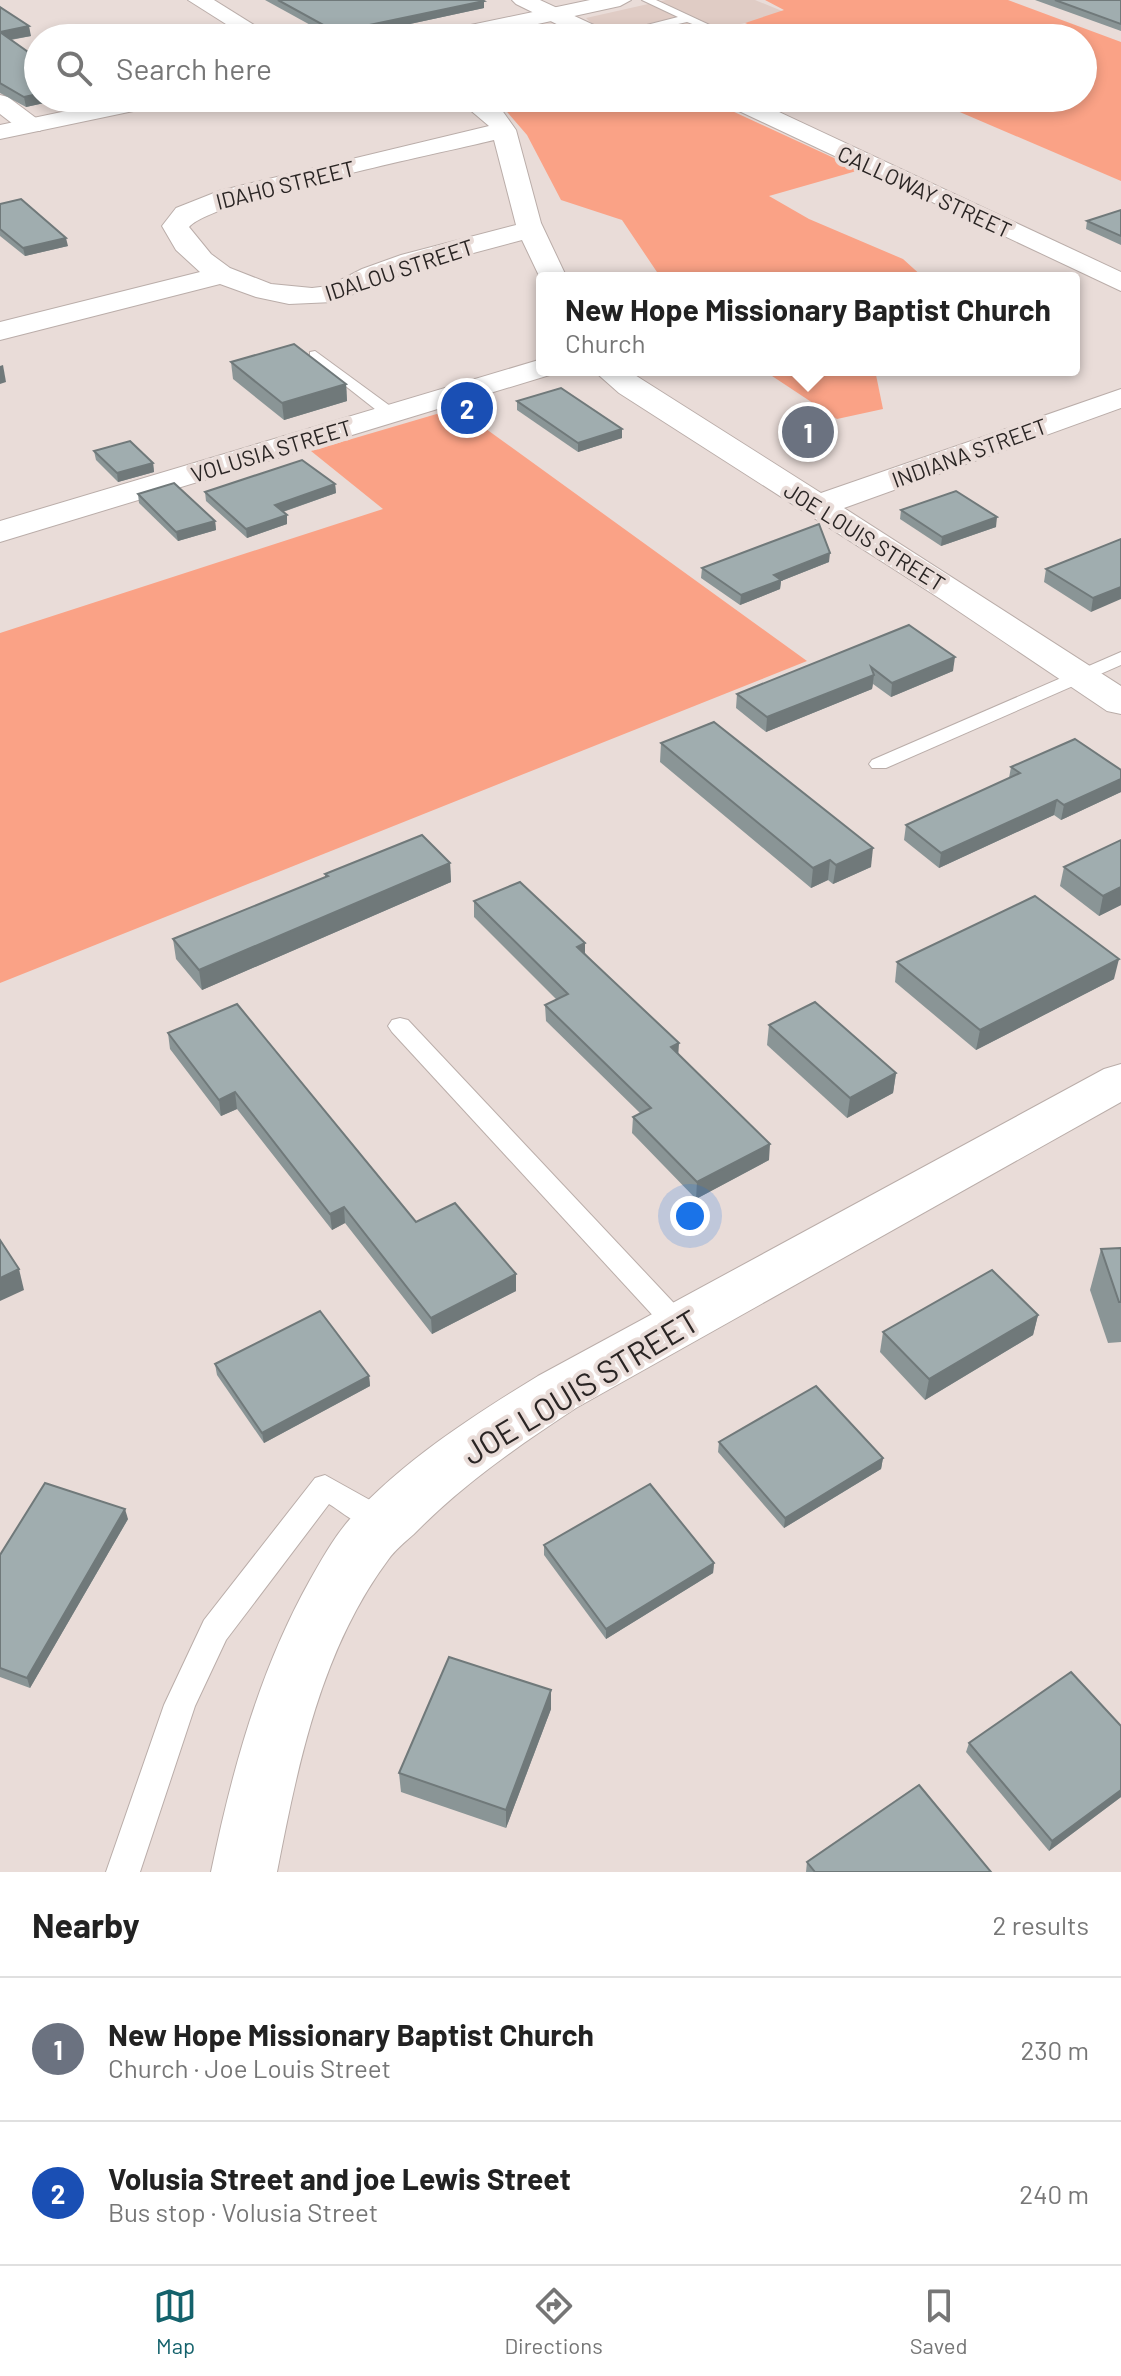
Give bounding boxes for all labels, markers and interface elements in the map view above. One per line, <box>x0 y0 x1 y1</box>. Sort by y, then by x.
search box <box>24 24 1097 112</box>
icon: search <box>52 46 96 90</box>
text: Search here <box>116 50 272 86</box>
street label: CALLOWAY STREET <box>834 139 1016 243</box>
street label: IDAHO STREET <box>213 154 357 214</box>
street label: IDALOU STREET <box>322 233 476 305</box>
popup <box>536 272 1080 376</box>
text: New Hope Missionary Baptist Church <box>565 291 1051 327</box>
text: Church <box>565 327 646 358</box>
pin: 2 <box>441 378 493 438</box>
pin: 1 <box>782 402 834 462</box>
street label: INDIANA STREET <box>888 412 1050 492</box>
street label: VOLUSIA STREET <box>187 413 355 487</box>
street label: JOE LOUIS STREET <box>780 476 950 596</box>
your location <box>670 1196 710 1236</box>
street label: JOE LOUIS STREET <box>455 1301 705 1471</box>
text: Nearby <box>32 1904 140 1945</box>
text: 2 results <box>993 1909 1089 1940</box>
text: New Hope Missionary Baptist Church <box>108 2016 594 2052</box>
text: 1 <box>53 2034 63 2065</box>
text: 230 m <box>1020 2034 1089 2065</box>
text: Church · Joe Louis Street <box>108 2052 391 2083</box>
text: Volusia Street and joe Lewis Street <box>108 2160 571 2196</box>
text: 2 <box>51 2178 65 2209</box>
text: 240 m <box>1019 2178 1089 2209</box>
text: Bus stop · Volusia Street <box>108 2196 378 2227</box>
tab: Map <box>153 2284 197 2358</box>
tab: Directions <box>504 2284 603 2358</box>
tab: Saved <box>910 2284 967 2358</box>

